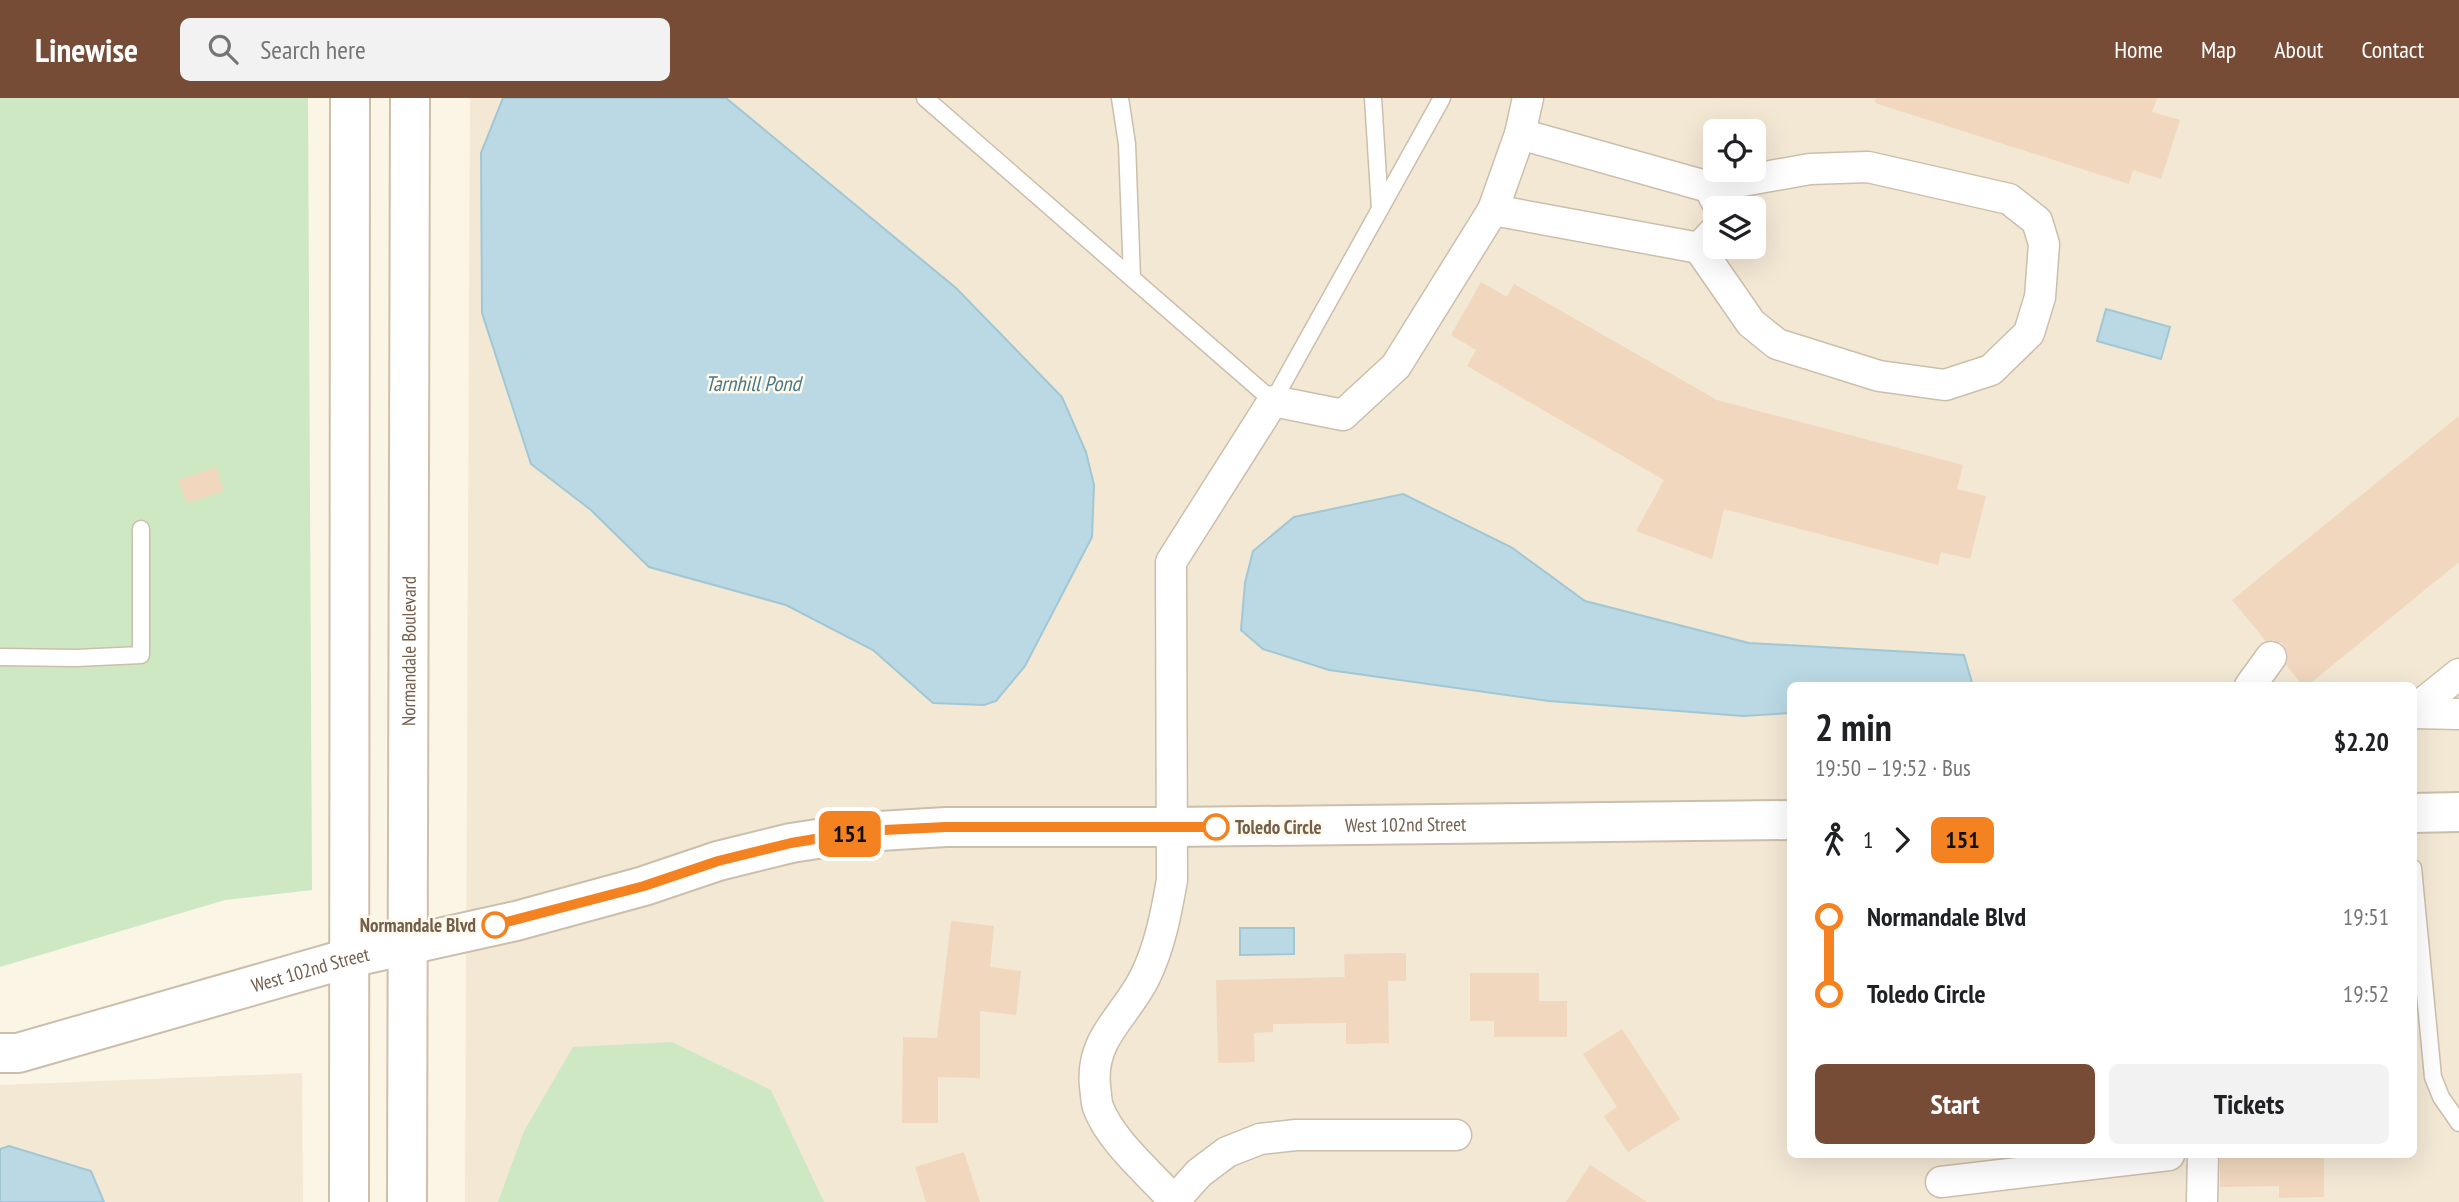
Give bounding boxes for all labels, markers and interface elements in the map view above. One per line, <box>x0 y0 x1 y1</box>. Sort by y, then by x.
search box <box>180 18 670 81</box>
text: Linewise <box>35 28 138 71</box>
icon: search <box>204 30 242 68</box>
text: Search here <box>260 33 366 66</box>
text: Home <box>2114 34 2163 65</box>
text: Map <box>2201 34 2236 65</box>
text: About <box>2274 34 2323 65</box>
text: Contact <box>2361 34 2424 65</box>
map controls <box>1703 119 1766 259</box>
button: locate <box>1703 119 1766 182</box>
button: layers <box>1703 196 1766 259</box>
water label: Tarnhill Pond <box>705 370 804 397</box>
street label: Normandale Boulevard <box>396 576 421 726</box>
text: 2 min <box>1815 702 1892 751</box>
text: $2.20 <box>2334 725 2389 758</box>
text: 19:50 – 19:52 · Bus <box>1815 753 1971 782</box>
line badge: 151 <box>810 811 890 857</box>
street label: West 102nd Street <box>1345 812 1467 837</box>
marker: Toledo Circle <box>1203 814 1229 840</box>
place label: Toledo Circle <box>1235 815 1322 839</box>
text: 151 <box>833 818 867 849</box>
icon: walk <box>1815 821 1853 859</box>
icon: forward <box>1883 821 1921 859</box>
text: 151 <box>1945 824 1980 855</box>
text: 1 <box>1863 825 1873 854</box>
text: Normandale Blvd <box>1867 900 2026 933</box>
text: 19:51 <box>2343 902 2389 931</box>
marker: Normandale Blvd <box>482 912 508 938</box>
place label: Normandale Blvd <box>360 913 476 937</box>
street label: West 102nd Street <box>249 942 372 997</box>
text: Toledo Circle <box>1867 977 1986 1010</box>
text: 19:52 <box>2343 979 2389 1008</box>
button: Start <box>1815 1064 2095 1144</box>
button: Tickets <box>2109 1064 2389 1144</box>

